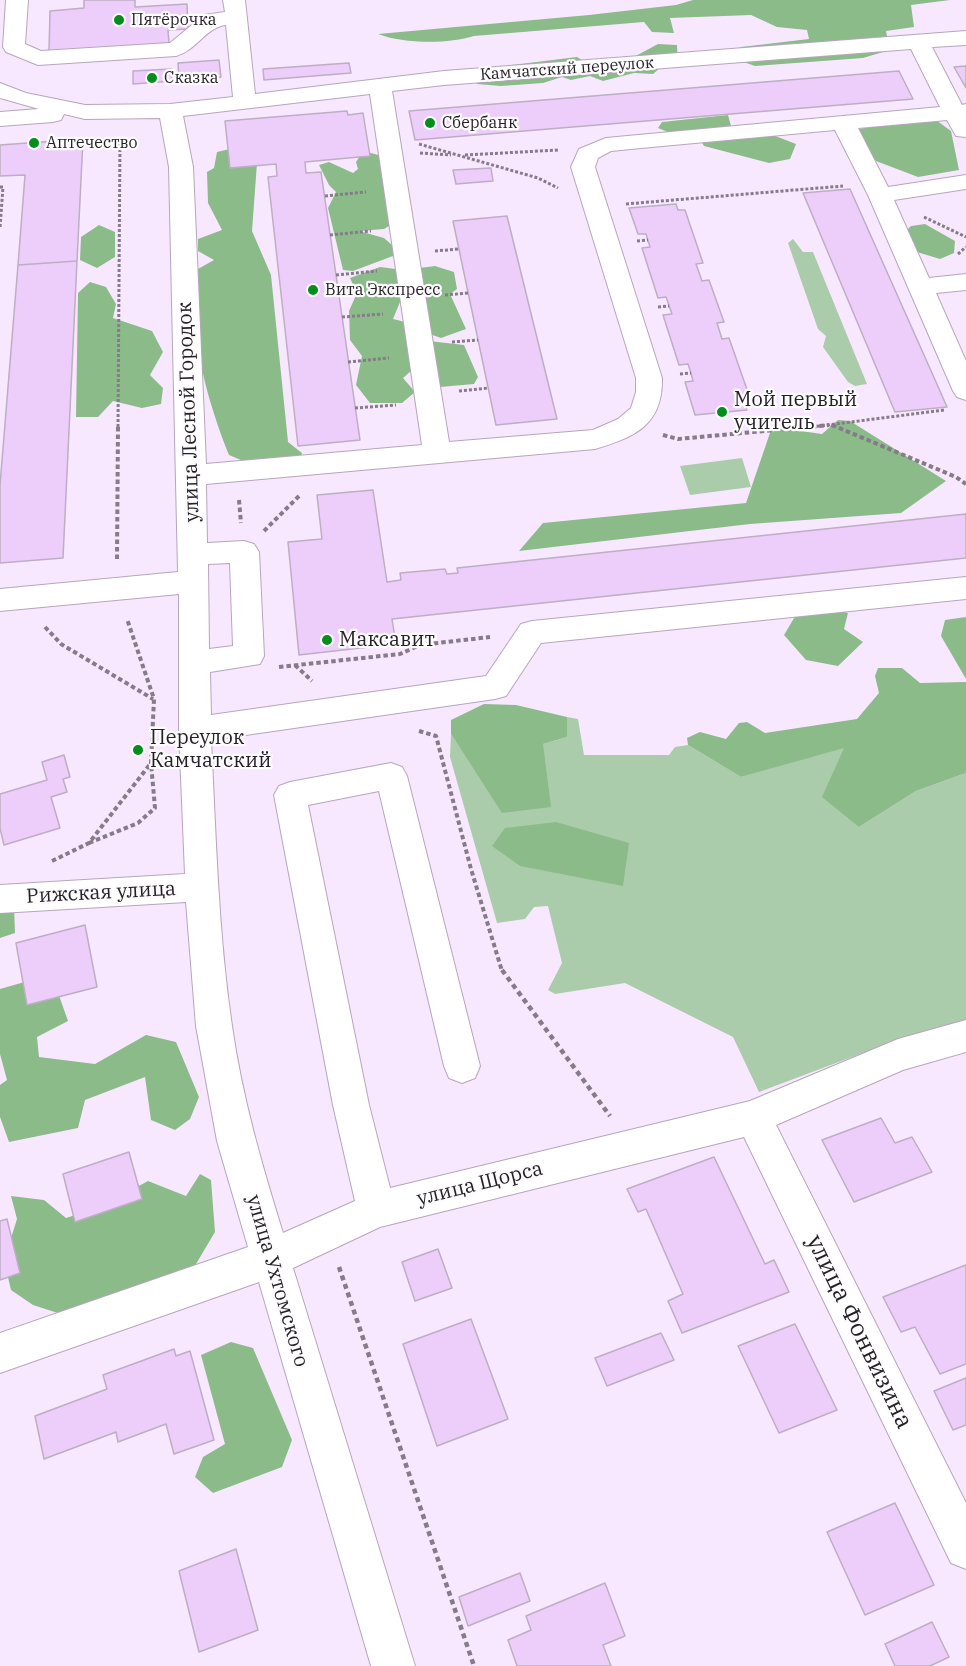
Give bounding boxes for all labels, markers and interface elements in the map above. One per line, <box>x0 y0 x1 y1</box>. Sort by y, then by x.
place label: Пятёрочка <box>131 10 217 30</box>
marker: Пятёрочка <box>112 13 126 27</box>
street label: Камчатский переулок <box>479 53 655 85</box>
place label: Сказка <box>164 68 218 88</box>
marker: Сказка <box>145 71 159 85</box>
place label: Сбербанк <box>442 113 517 133</box>
marker: Сбербанк <box>423 116 437 130</box>
place label: Аптечество <box>46 133 138 153</box>
marker: Аптечество <box>27 136 41 150</box>
place label: Вита Экспресс <box>325 280 440 300</box>
marker: Вита Экспресс <box>306 283 320 297</box>
street label: улица Лесной Городок <box>173 301 205 523</box>
place label: Мой первый учитель <box>734 388 857 435</box>
marker: Мой первый учитель <box>715 405 729 419</box>
place label: Максавит <box>339 628 435 652</box>
marker: Максавит <box>320 633 334 647</box>
place label: Переулок Камчатский <box>150 726 271 773</box>
marker: Переулок Камчатский <box>131 743 145 757</box>
street label: Рижская улица <box>26 877 176 909</box>
street label: улица Щорса <box>415 1157 545 1211</box>
street label: улица Ухтомского <box>241 1192 313 1370</box>
street label: улица Фонвизина <box>800 1230 918 1434</box>

